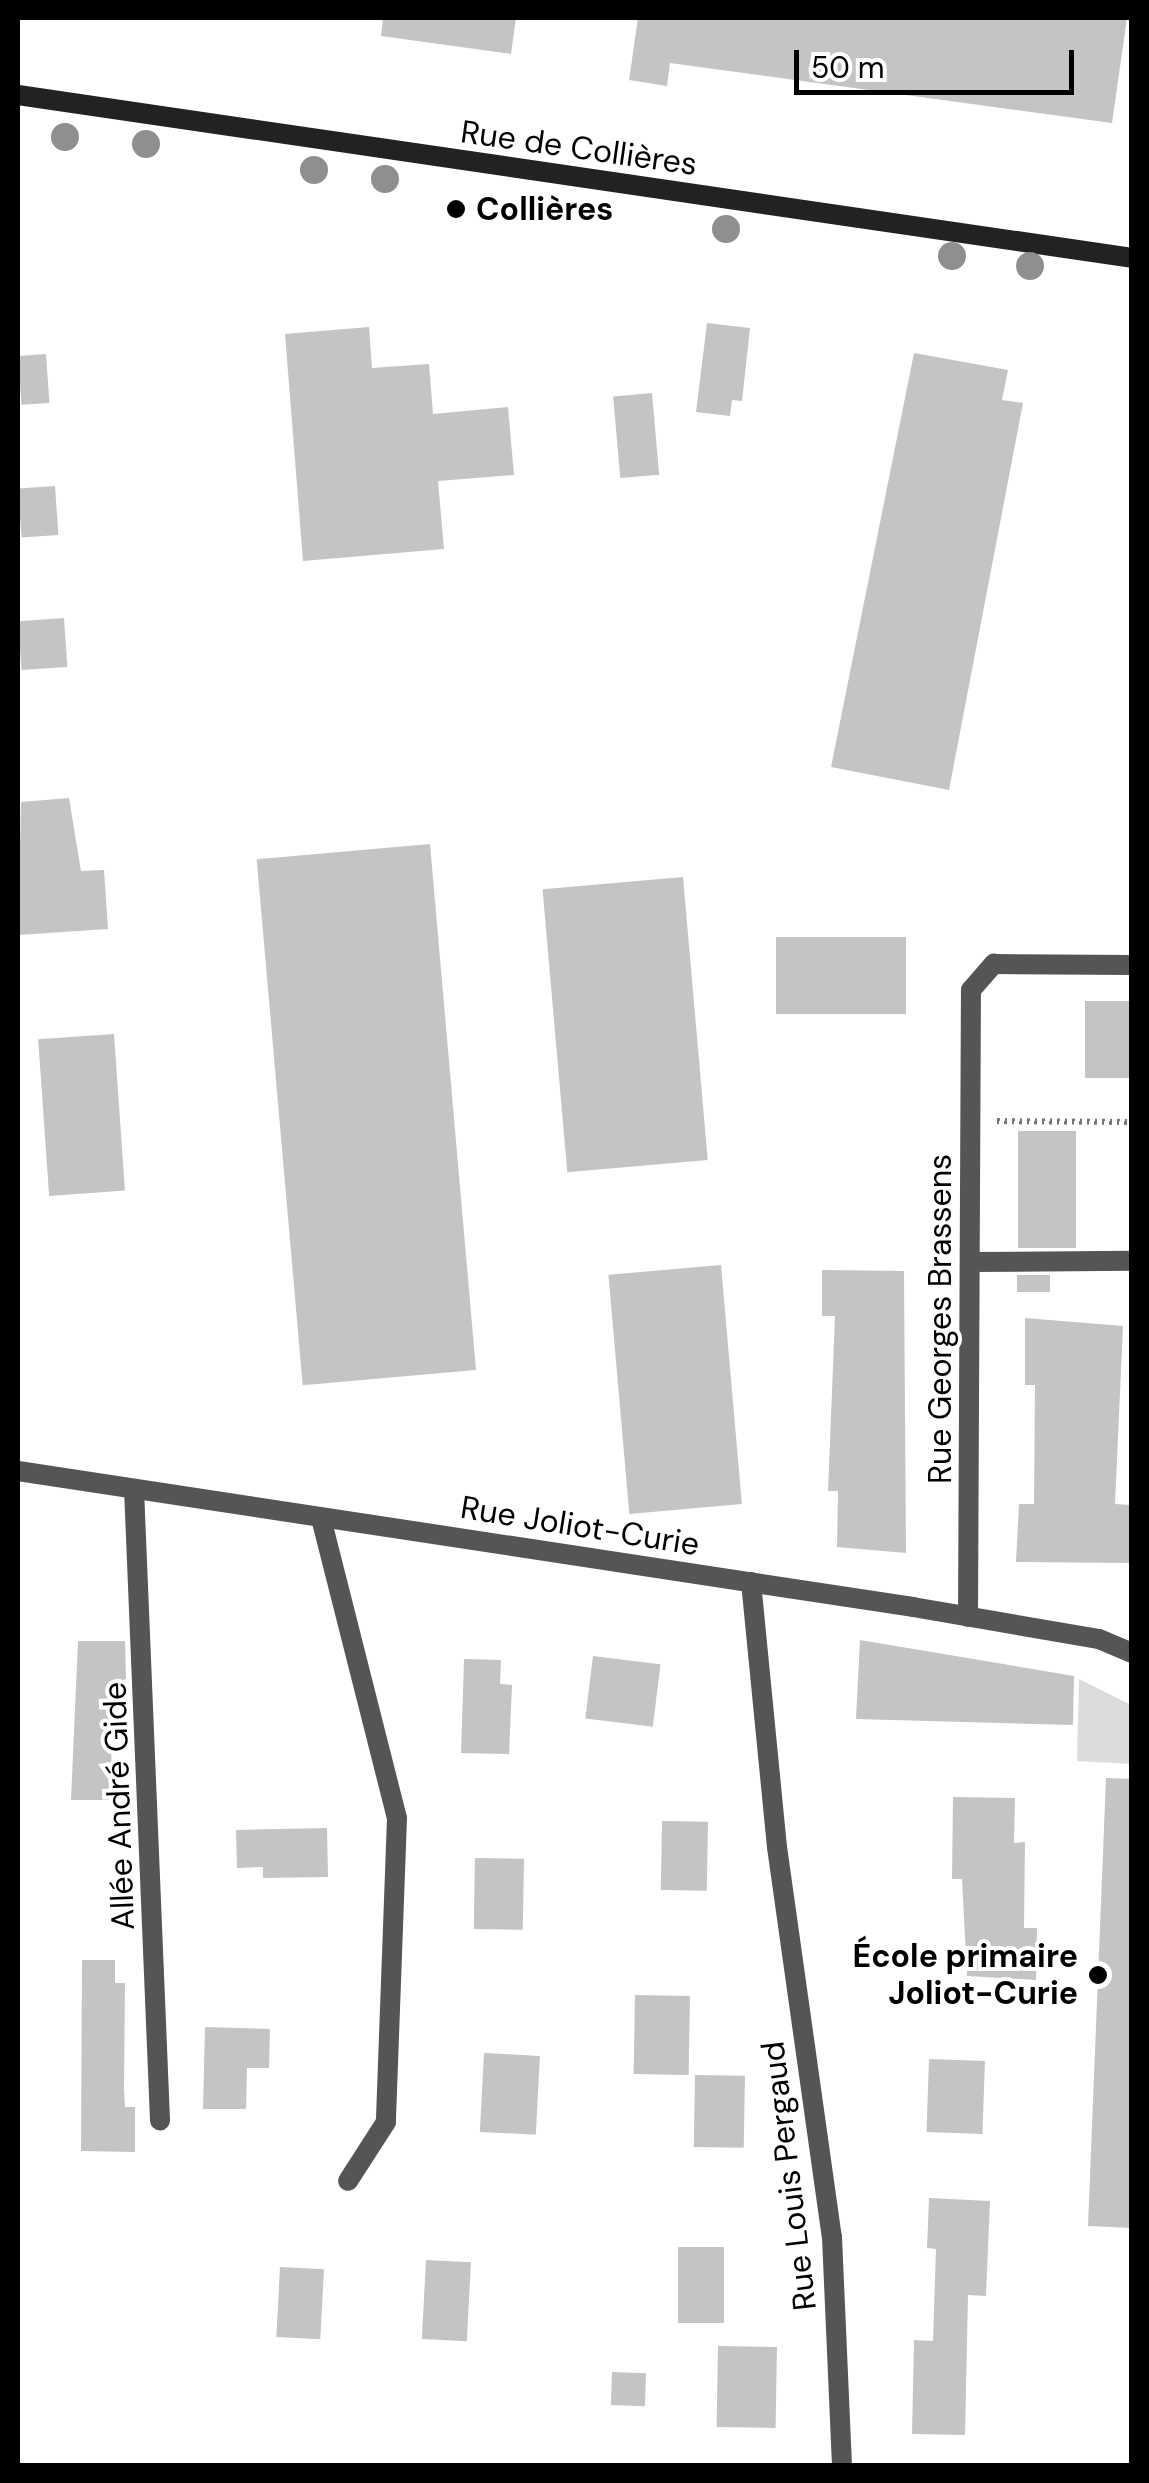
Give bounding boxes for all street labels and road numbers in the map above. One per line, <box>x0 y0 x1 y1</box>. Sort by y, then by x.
street label: Rue de Collières <box>458 112 700 184</box>
street label: Rue Georges Brassens <box>921 1154 959 1484</box>
street label: Rue Joliot-Curie <box>458 1488 702 1564</box>
street label: Allée André Gide <box>95 1681 143 1931</box>
street label: Rue Louis Pergaud <box>753 2039 825 2313</box>

